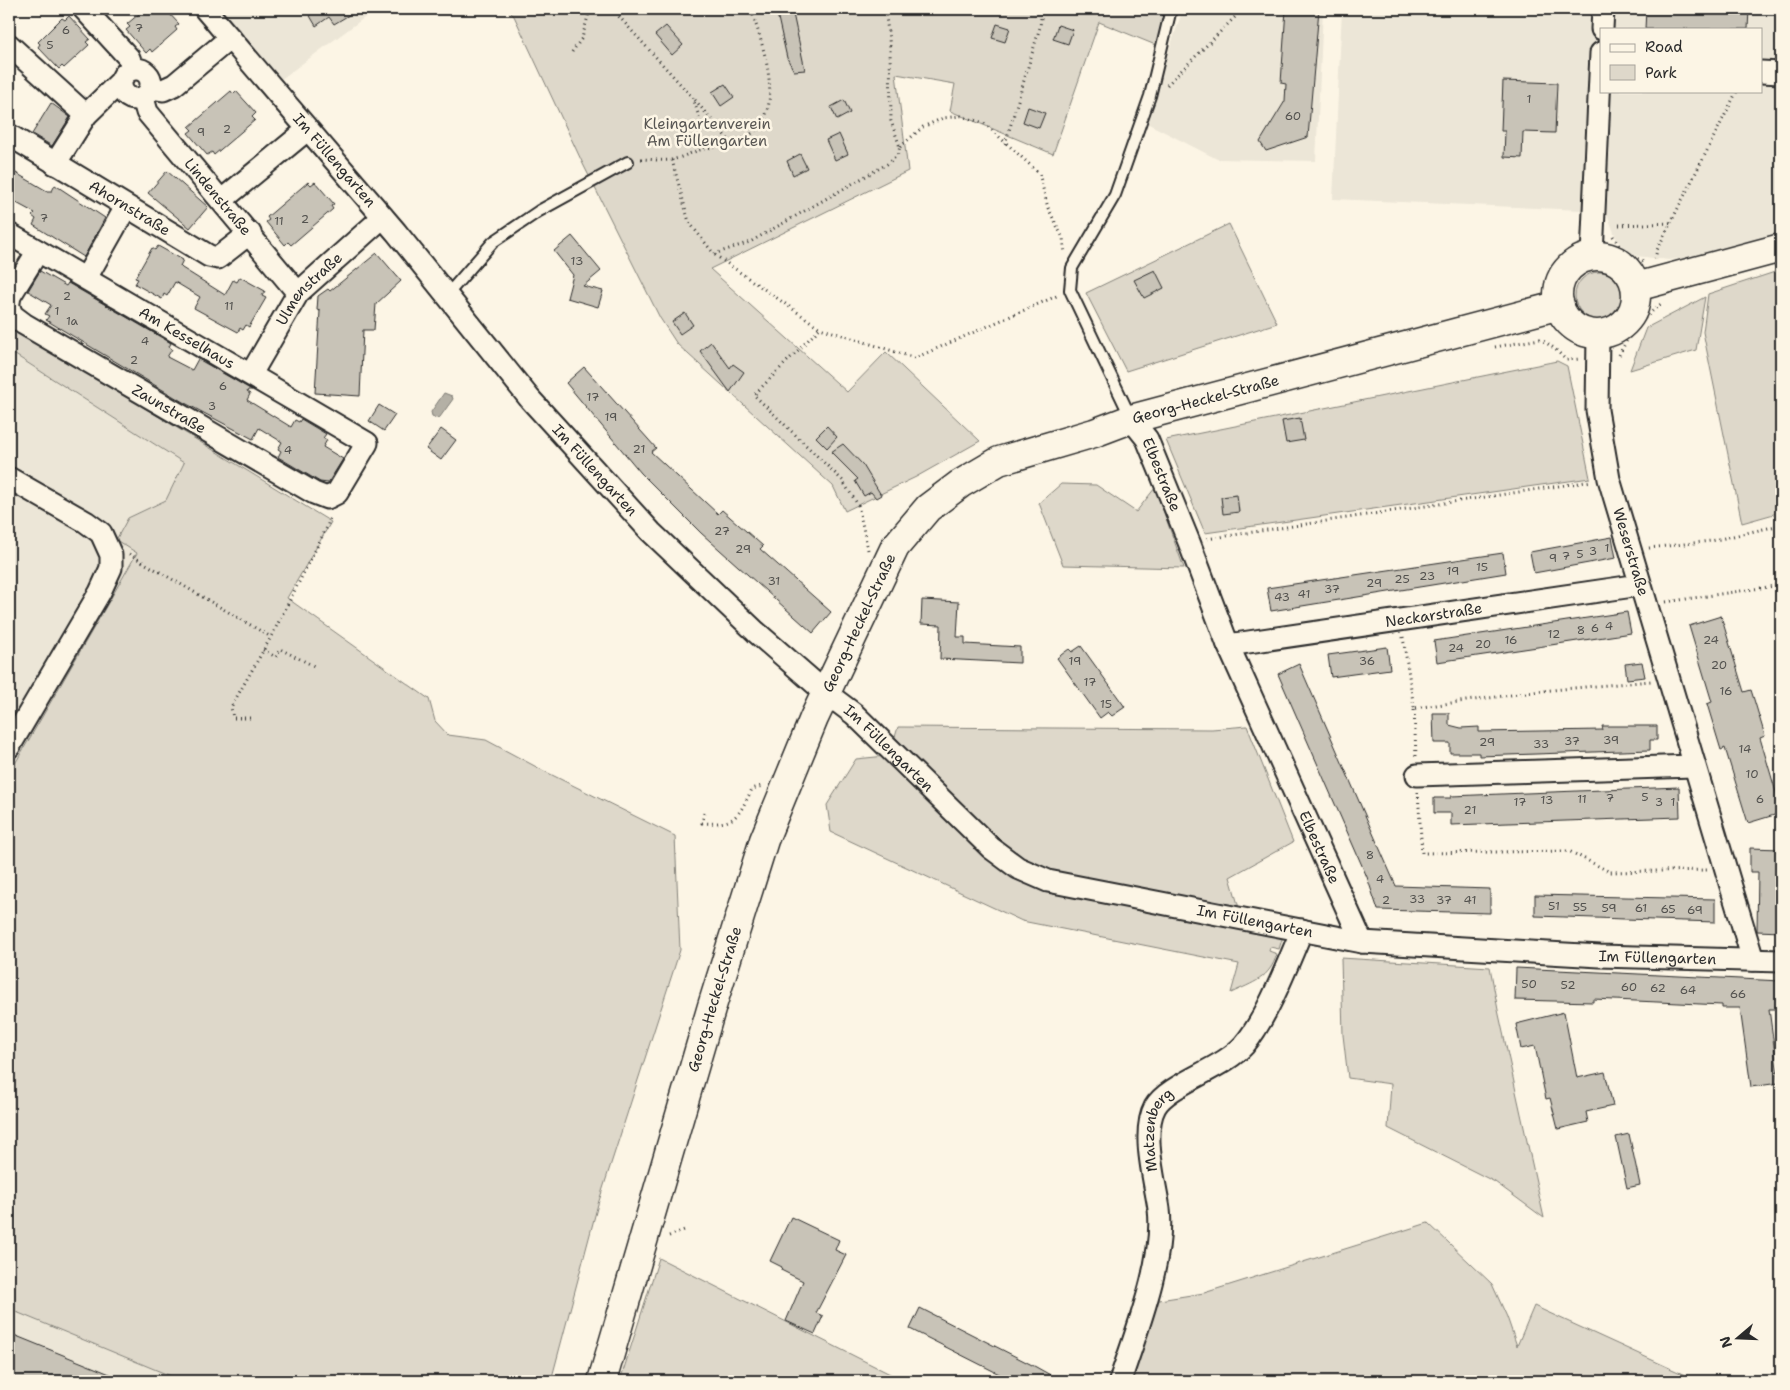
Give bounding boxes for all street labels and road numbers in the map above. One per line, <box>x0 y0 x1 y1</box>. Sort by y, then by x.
street label: Im Füllengarten <box>289 109 380 211</box>
street label: Lindenstraße <box>180 154 256 240</box>
street label: Ahornstraße <box>85 176 174 240</box>
street label: Ulmenstraße <box>271 248 347 329</box>
street label: Am Kesselhaus <box>135 302 238 374</box>
street label: Georg-Heckel-Straße <box>1130 370 1281 428</box>
street label: Zaunstraße <box>128 380 210 438</box>
street label: Im Füllengarten <box>548 420 642 520</box>
street label: Elbestraße <box>1137 435 1186 515</box>
street label: Weserstraße <box>1608 505 1653 598</box>
street label: Georg-Heckel-Straße <box>818 550 901 695</box>
street label: Neckarstraße <box>1384 598 1484 632</box>
street label: Im Füllengarten <box>840 700 938 796</box>
street label: Elbestraße <box>1294 808 1344 887</box>
street label: Im Füllengarten <box>1195 900 1315 942</box>
street label: Georg-Heckel-Straße <box>683 924 746 1074</box>
street label: Im Füllengarten <box>1598 946 1717 969</box>
street label: Matzenberg <box>1139 1083 1177 1173</box>

